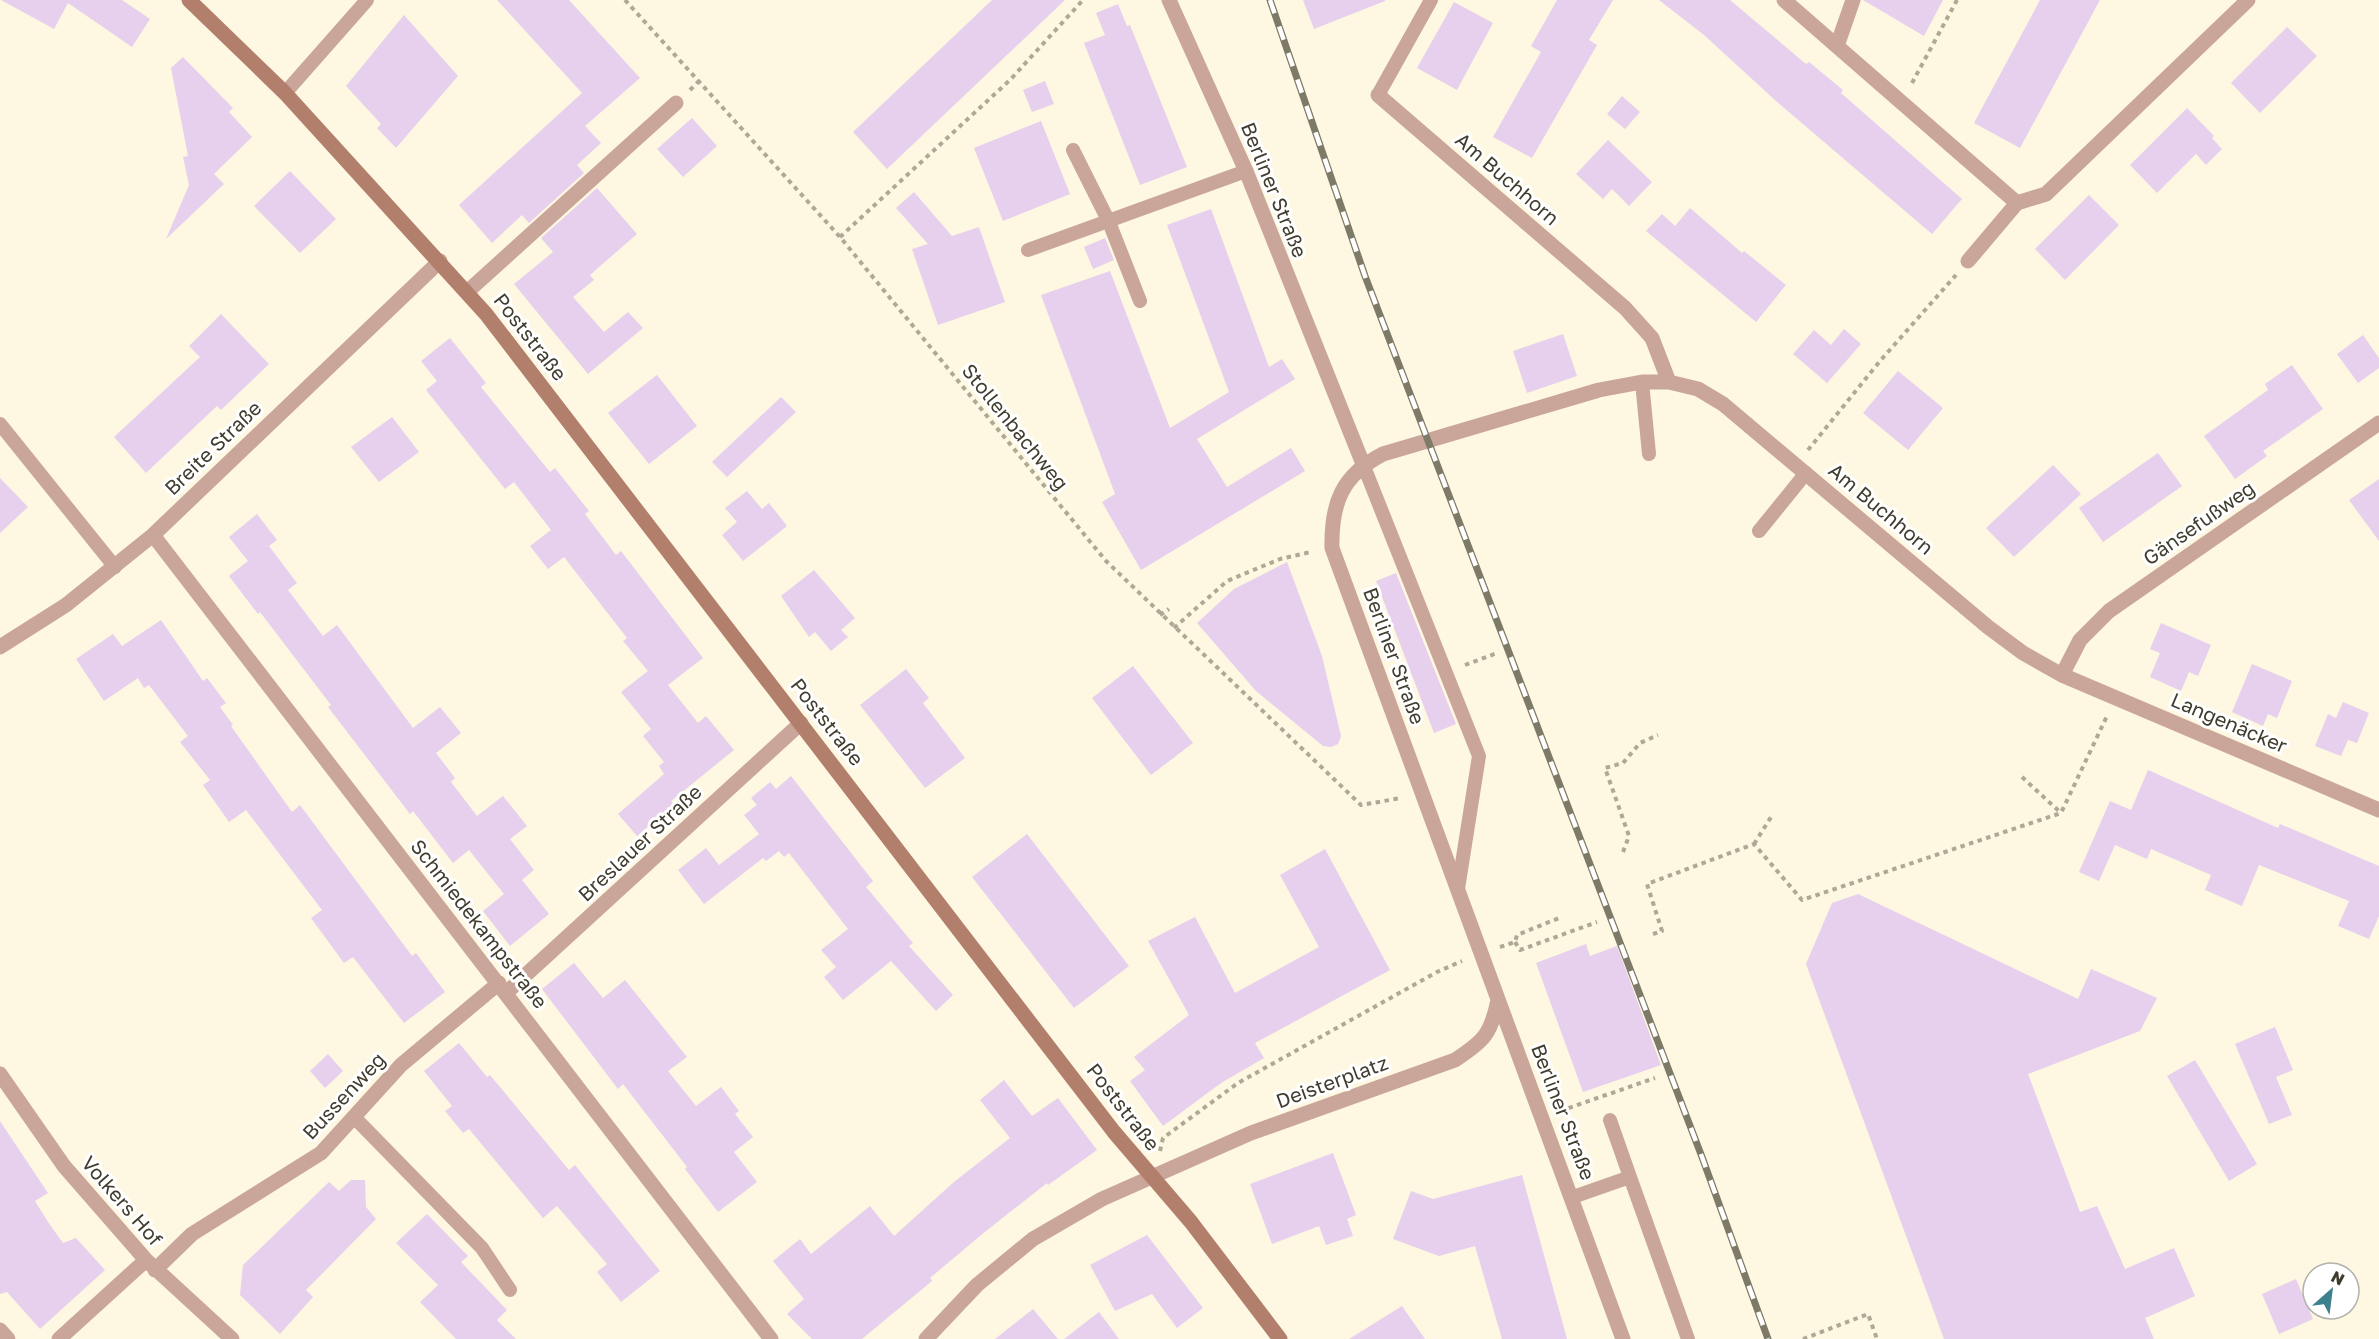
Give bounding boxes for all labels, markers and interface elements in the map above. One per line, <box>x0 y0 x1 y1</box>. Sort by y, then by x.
street label: Berliner Straße <box>1237 118 1313 261</box>
street label: Am Buchhorn <box>1451 127 1564 230</box>
street label: Poststraße <box>489 288 572 385</box>
street label: Stollenbachweg <box>958 358 1074 494</box>
street label: Breite Straße <box>159 395 266 499</box>
street label: Am Buchhorn <box>1824 458 1939 559</box>
street label: Gänsefußweg <box>2138 475 2259 569</box>
street label: Berliner Straße <box>1359 584 1431 727</box>
street label: Poststraße <box>786 673 869 770</box>
street label: Langenäcker <box>2168 687 2291 757</box>
street label: Breslauer Straße <box>573 779 706 906</box>
street label: Schmiedekampstraße <box>406 834 553 1013</box>
street label: Berliner Straße <box>1527 1040 1601 1183</box>
street label: Bussenweg <box>297 1047 390 1144</box>
street label: Deisterplatz <box>1272 1050 1391 1112</box>
street label: Poststraße <box>1082 1058 1165 1155</box>
street label: Volkers Hof <box>77 1151 168 1250</box>
north arrow <box>2301 1261 2361 1321</box>
text: N <box>2328 1266 2348 1289</box>

